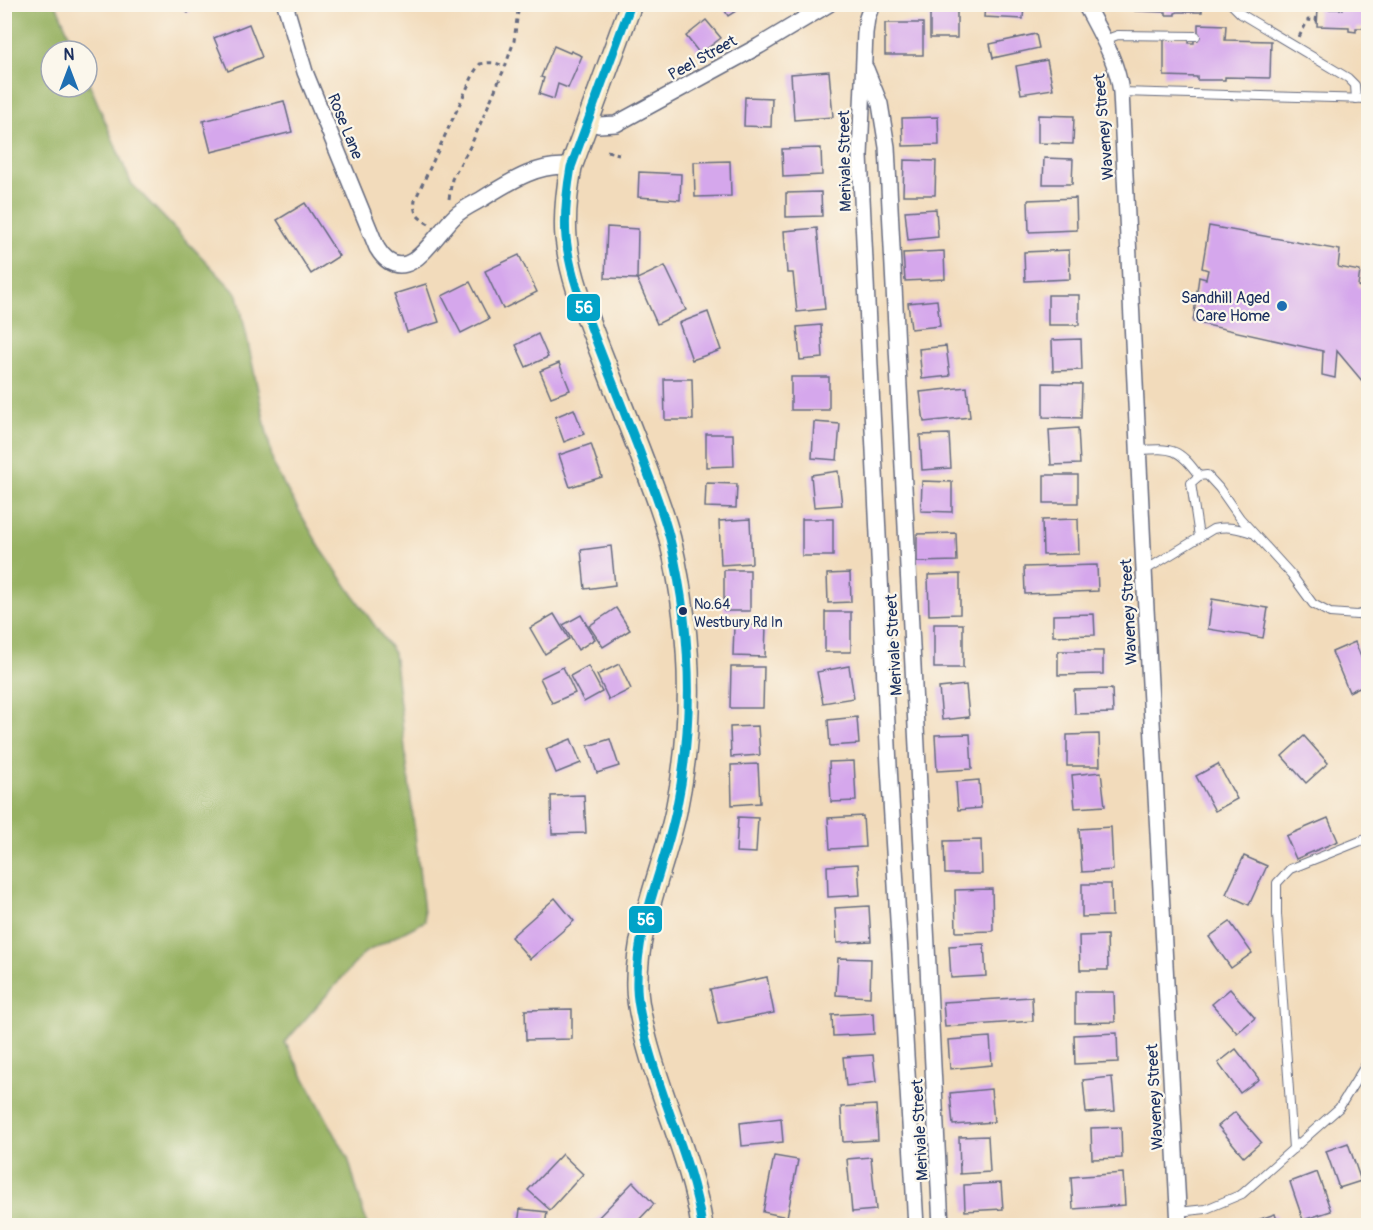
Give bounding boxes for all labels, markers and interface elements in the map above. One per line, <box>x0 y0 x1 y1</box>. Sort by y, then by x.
street label: Peel Street <box>665 31 741 85</box>
north arrow <box>39 39 99 99</box>
text: N <box>64 45 75 65</box>
street label: Waveney Street <box>1089 72 1119 181</box>
street label: Rose Lane <box>323 91 367 162</box>
street label: Merivale Street <box>834 109 856 212</box>
place label: Sandhill Aged Care Home <box>1181 288 1270 326</box>
line badge: 56 <box>566 293 601 322</box>
text: 56 <box>575 298 593 318</box>
marker: Sandhill Aged Care Home <box>1275 299 1289 313</box>
street label: Waveney Street <box>1116 558 1142 666</box>
street label: Merivale Street <box>881 593 907 696</box>
place label: No.64 Westbury Rd In <box>694 596 783 631</box>
marker: No.64 Westbury Rd In <box>677 605 689 617</box>
line badge: 56 <box>628 905 663 934</box>
text: 56 <box>637 910 655 930</box>
street label: Waveney Street <box>1142 1043 1168 1151</box>
street label: Merivale Street <box>907 1078 933 1181</box>

